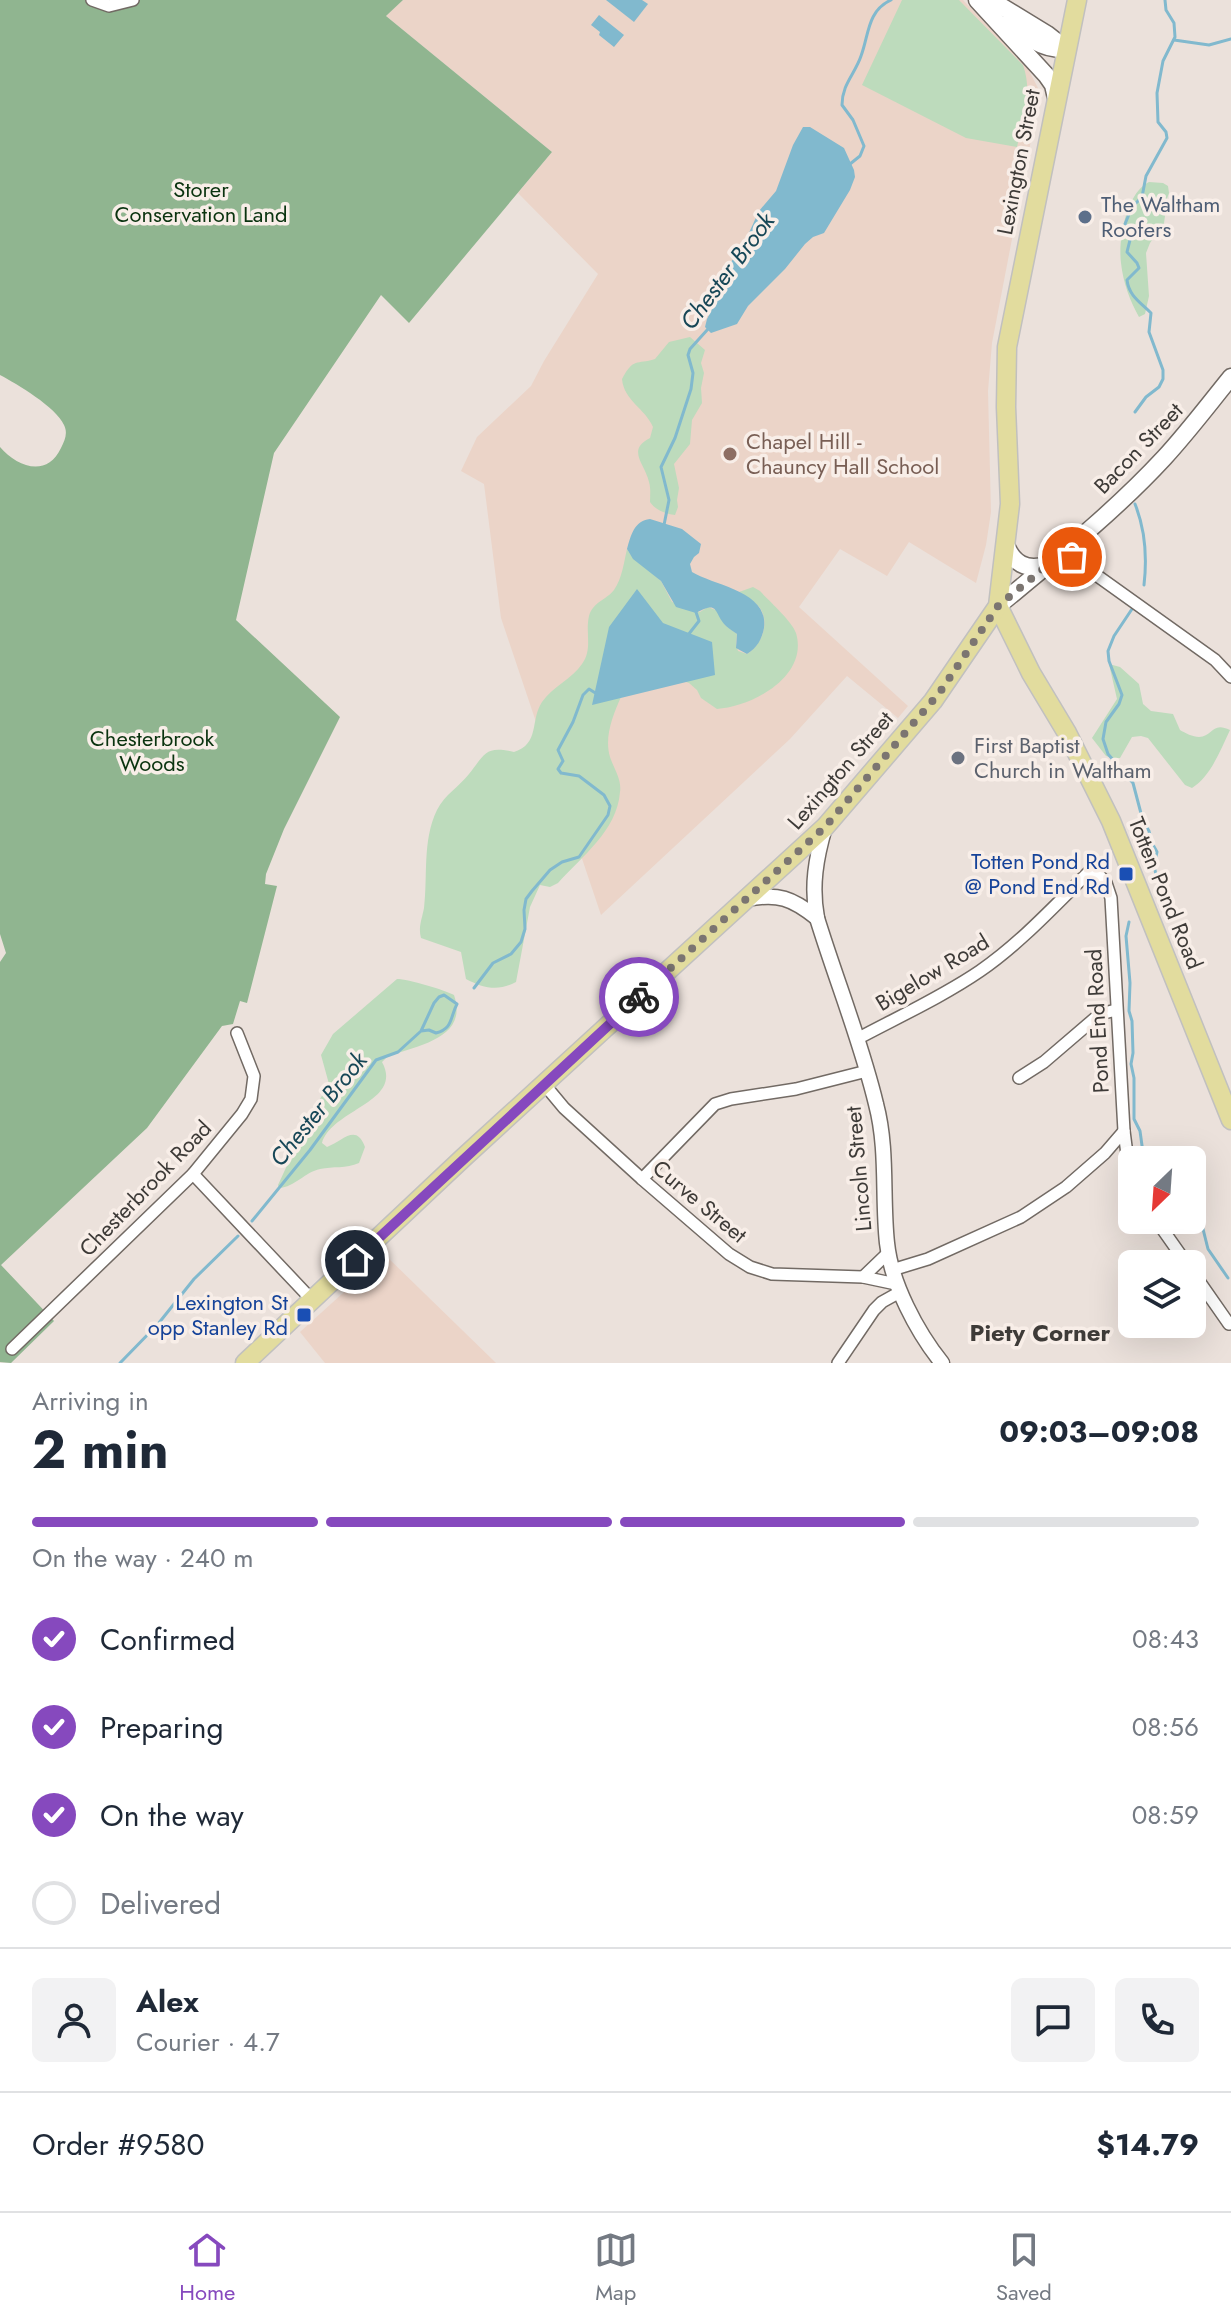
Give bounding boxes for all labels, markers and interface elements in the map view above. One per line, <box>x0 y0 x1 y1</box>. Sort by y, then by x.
street label: Lexington Street <box>988 86 1048 238</box>
park label: Storer Conservation Land <box>114 173 288 230</box>
place label: The Waltham Roofers <box>1101 188 1221 245</box>
water label: Chester Brook <box>671 204 784 337</box>
marker: The Waltham Roofers <box>1076 208 1094 226</box>
street label: Bacon Street <box>1086 395 1190 501</box>
place label: Chapel Hill - Chauncy Hall School <box>746 425 939 482</box>
marker: Chapel Hill - Chauncy Hall School <box>721 445 739 463</box>
pin <box>1038 523 1106 591</box>
icon: bag <box>1050 535 1094 579</box>
street label: Lexington Street <box>779 703 901 836</box>
park label: Chesterbrook Woods <box>90 722 215 779</box>
place label: First Baptist Church in Waltham <box>974 729 1152 786</box>
marker: First Baptist Church in Waltham <box>949 749 967 767</box>
street label: Totten Pond Road <box>1121 812 1211 974</box>
place label: Totten Pond Rd @ Pond End Rd <box>965 845 1110 902</box>
marker: Totten Pond Rd @ Pond End Rd <box>1117 865 1135 883</box>
street label: Bigelow Road <box>869 925 995 1019</box>
street label: Pond End Road <box>1077 948 1117 1094</box>
courier <box>599 957 679 1037</box>
icon: bike <box>617 975 661 1019</box>
water label: Chester Brook <box>261 1043 376 1174</box>
street label: Lincoln Street <box>837 1104 879 1233</box>
street label: Chesterbrook Road <box>71 1113 219 1263</box>
north arrow <box>1118 1146 1206 1234</box>
map controls <box>1118 1146 1206 1338</box>
street label: Curve Street <box>646 1152 755 1251</box>
pin <box>321 1226 389 1294</box>
icon: home <box>333 1238 377 1282</box>
button: layers <box>1118 1250 1206 1338</box>
place label: Lexington St opp Stanley Rd <box>148 1286 289 1343</box>
marker: Lexington St opp Stanley Rd <box>295 1306 313 1324</box>
district label: Piety Corner <box>970 1315 1111 1350</box>
text: Arriving in <box>32 1382 149 1420</box>
text: 09:03–09:08 <box>999 1410 1199 1453</box>
text: 2 min <box>32 1412 169 1488</box>
text: On the way · 240 m <box>32 1539 254 1577</box>
icon: check <box>32 1617 76 1661</box>
text: Confirmed <box>100 1618 235 1661</box>
text: 08:43 <box>1132 1620 1199 1658</box>
icon: check <box>32 1705 76 1749</box>
text: Preparing <box>100 1706 224 1749</box>
text: 08:56 <box>1132 1708 1199 1746</box>
icon: check <box>32 1793 76 1837</box>
text: On the way <box>100 1794 244 1837</box>
text: 08:59 <box>1132 1796 1199 1834</box>
text: Delivered <box>100 1882 221 1925</box>
button: person <box>32 1978 116 2062</box>
button: chat <box>1011 1978 1095 2062</box>
button: phone <box>1115 1978 1199 2062</box>
text: Alex <box>136 1980 199 2023</box>
text: Courier · 4.7 <box>136 2023 280 2061</box>
text: Order #9580 <box>32 2123 205 2166</box>
text: $14.79 <box>1096 2123 1199 2166</box>
tab: Home <box>179 2228 235 2308</box>
tab: Map <box>594 2228 638 2308</box>
tab: Saved <box>996 2228 1052 2308</box>

